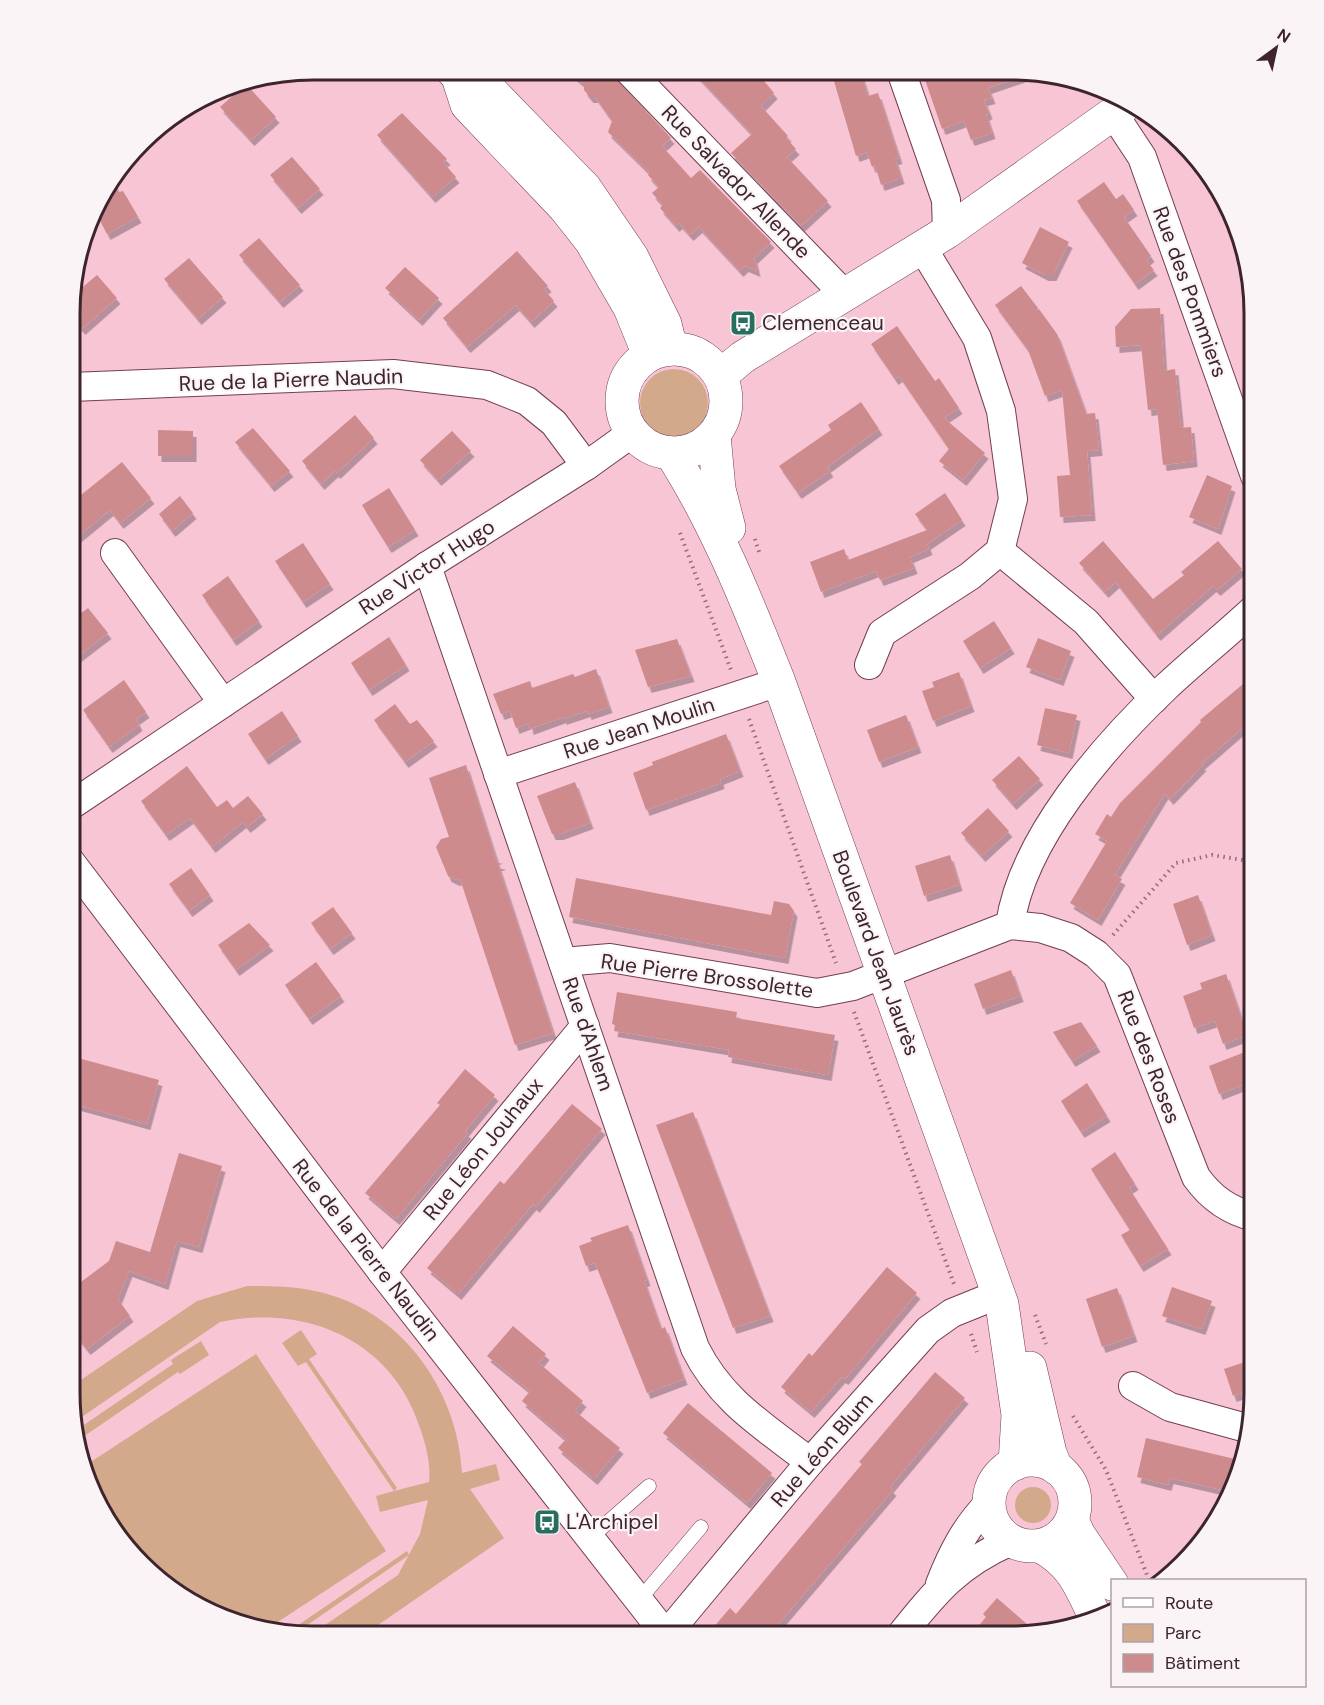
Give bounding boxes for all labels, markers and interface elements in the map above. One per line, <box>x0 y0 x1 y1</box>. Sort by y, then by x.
north arrow <box>1246 18 1306 78</box>
text: N <box>1273 24 1295 48</box>
street label: Rue Salvador Allende <box>655 99 817 265</box>
street label: Rue des Pommiers <box>1146 203 1234 381</box>
bus stop icon: Clemenceau <box>728 308 758 338</box>
place label: Clemenceau <box>762 309 884 337</box>
street label: Rue de la Pierre Naudin <box>178 362 404 398</box>
street label: Rue Victor Hugo <box>354 513 500 621</box>
street label: Rue Jean Moulin <box>560 690 718 766</box>
street label: Boulevard Jean Jaurès <box>826 846 926 1060</box>
street label: Rue Pierre Brossolette <box>599 947 815 1005</box>
street label: Rue d'Ahlem <box>555 973 621 1095</box>
street label: Rue des Roses <box>1111 986 1187 1128</box>
street label: Rue Léon Jouhaux <box>417 1072 549 1226</box>
street label: Rue de la Pierre Naudin <box>286 1153 446 1347</box>
street label: Rue Léon Blum <box>765 1387 879 1513</box>
bus stop icon: L'Archipel <box>532 1507 562 1537</box>
place label: L'Archipel <box>566 1508 658 1536</box>
legend <box>1111 1579 1306 1687</box>
text: Route <box>1165 1591 1213 1615</box>
text: Parc <box>1165 1621 1201 1645</box>
text: Bâtiment <box>1165 1651 1240 1675</box>

